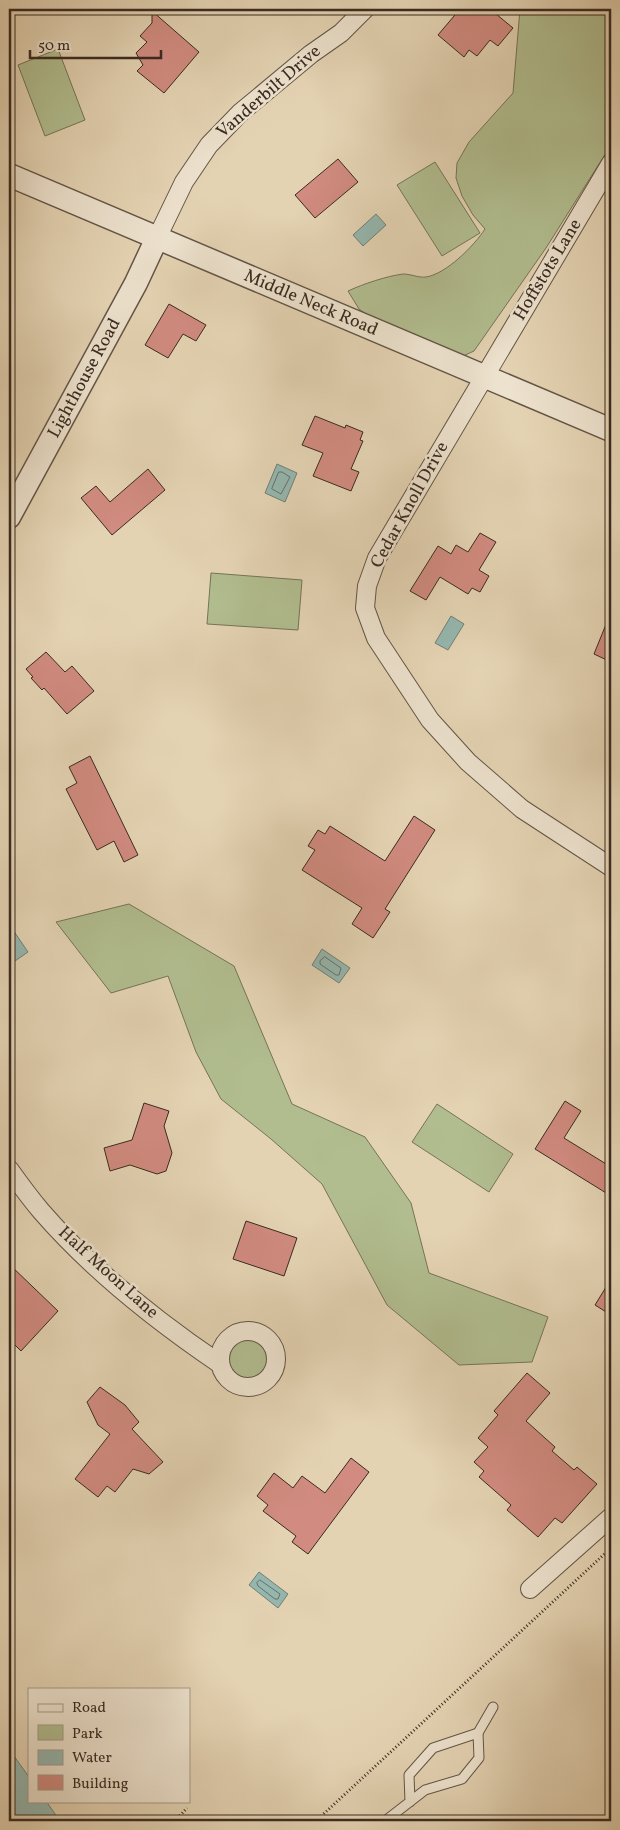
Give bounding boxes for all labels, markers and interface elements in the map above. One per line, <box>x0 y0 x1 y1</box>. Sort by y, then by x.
scale bar <box>30 28 161 60</box>
text: 50 m <box>38 36 70 57</box>
street label: Vanderbilt Drive <box>211 40 327 144</box>
street label: Hoffstots Lane <box>508 215 588 325</box>
street label: Middle Neck Road <box>240 263 382 342</box>
street label: Lighthouse Road <box>42 314 127 442</box>
street label: Cedar Knoll Drive <box>365 437 455 573</box>
street label: Half Moon Lane <box>52 1221 164 1325</box>
legend <box>28 1688 190 1802</box>
text: Road <box>72 1698 106 1719</box>
text: Park <box>72 1724 103 1745</box>
text: Water <box>72 1748 112 1769</box>
text: Building <box>72 1774 129 1795</box>

